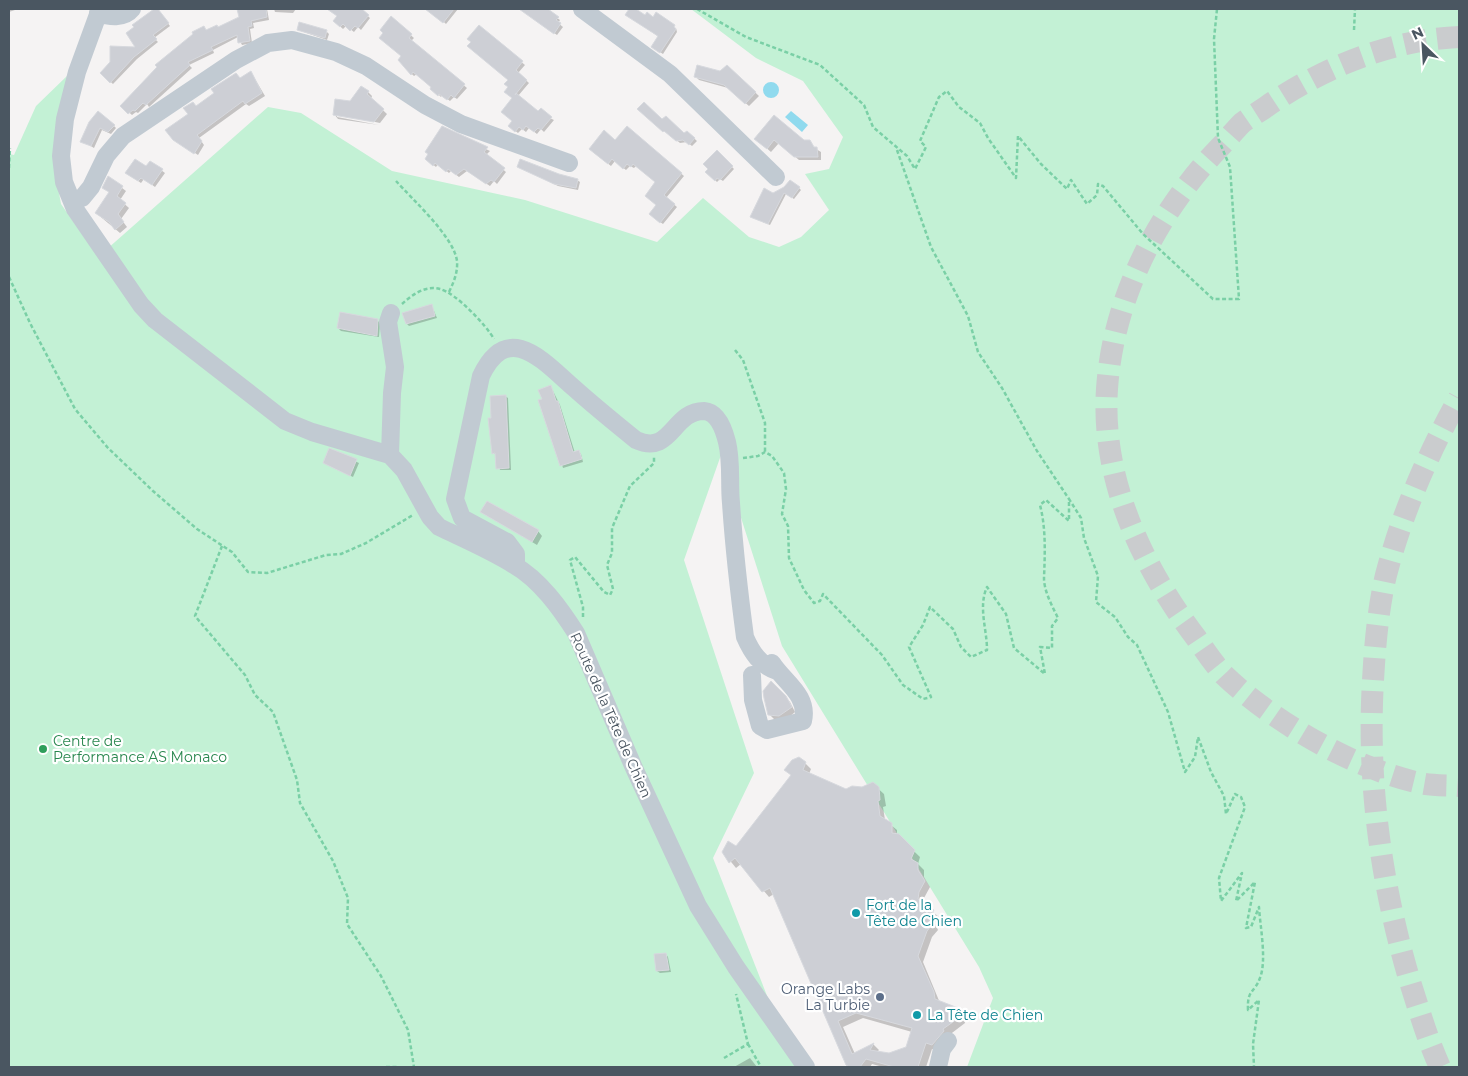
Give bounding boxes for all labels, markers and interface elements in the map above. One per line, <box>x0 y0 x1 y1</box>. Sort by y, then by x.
north arrow <box>1398 20 1448 70</box>
text: N <box>1409 23 1426 44</box>
street label: Route de la Tête de Chien <box>566 630 656 800</box>
place label: Centre de Performance AS Monaco <box>53 732 227 766</box>
marker: Centre de Performance AS Monaco <box>37 743 49 755</box>
place label: Fort de la Tête de Chien <box>866 896 962 930</box>
marker: Fort de la Tête de Chien <box>850 907 862 919</box>
place label: Orange Labs La Turbie <box>781 980 870 1014</box>
marker: Orange Labs La Turbie <box>874 991 886 1003</box>
place label: La Tête de Chien <box>927 1006 1043 1024</box>
marker: La Tête de Chien <box>911 1009 923 1021</box>

